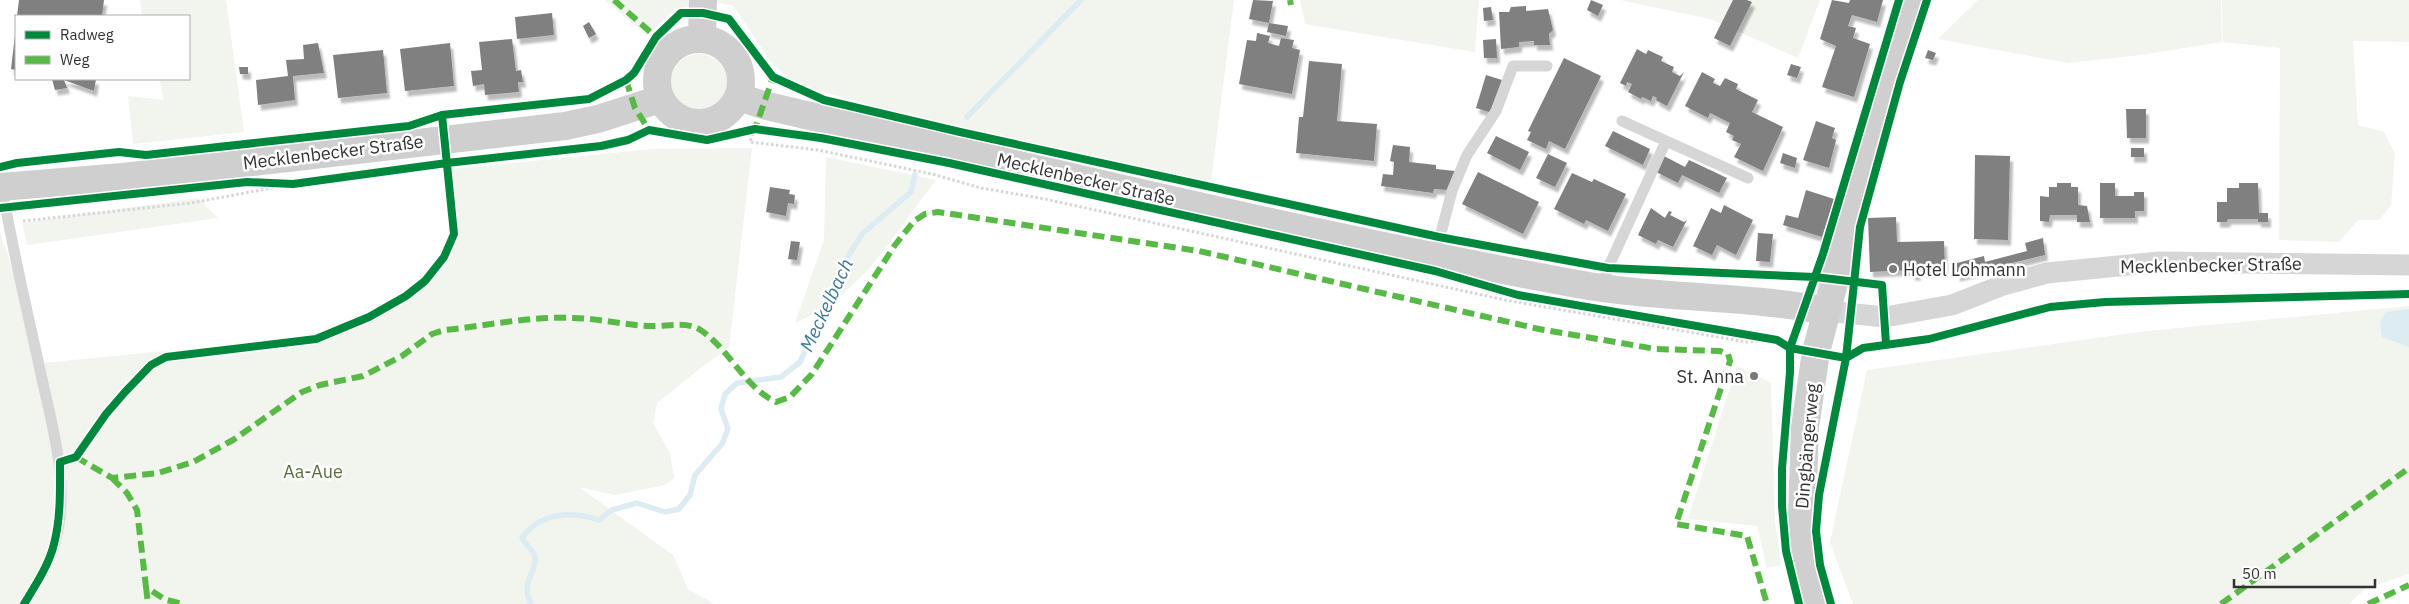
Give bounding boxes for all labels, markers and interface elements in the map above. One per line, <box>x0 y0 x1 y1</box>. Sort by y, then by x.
legend <box>15 15 190 80</box>
text: Radweg <box>60 25 114 44</box>
text: Weg <box>60 50 89 69</box>
street label: Mecklenbecker Straße <box>241 130 425 174</box>
street label: Mecklenbecker Straße <box>995 147 1177 211</box>
street label: Mecklenbecker Straße <box>2120 252 2302 278</box>
water label: Meckelbach <box>794 255 858 355</box>
place label: Hotel Lohmann <box>1903 258 2026 281</box>
marker: Hotel Lohmann <box>1887 263 1899 275</box>
place label: St. Anna <box>1676 365 1744 388</box>
marker: St. Anna <box>1748 370 1760 382</box>
street label: Dingbängerweg <box>1790 382 1824 510</box>
park label: Aa-Aue <box>283 460 343 483</box>
scale bar <box>2234 556 2375 588</box>
text: 50 m <box>2242 564 2277 583</box>

